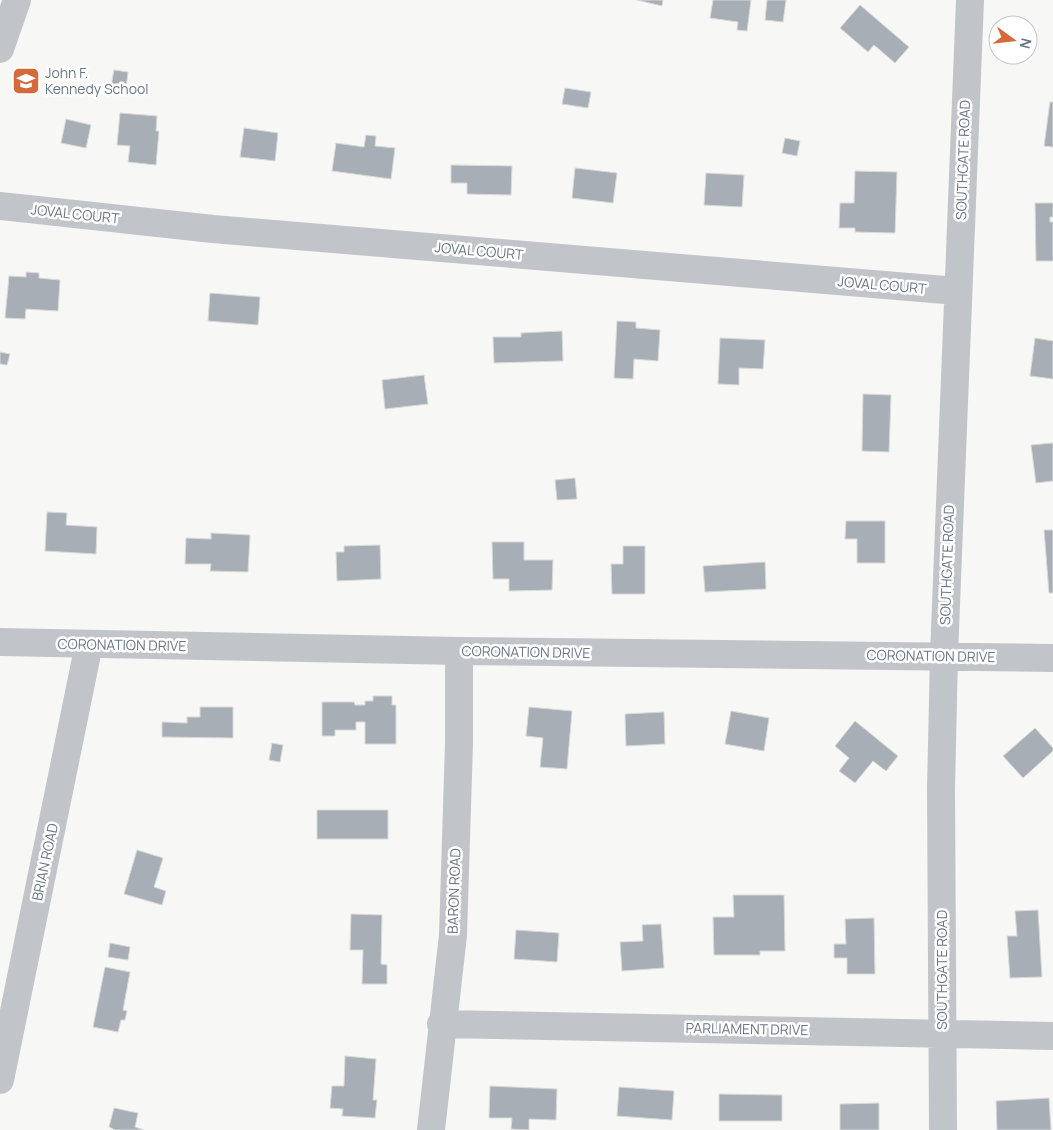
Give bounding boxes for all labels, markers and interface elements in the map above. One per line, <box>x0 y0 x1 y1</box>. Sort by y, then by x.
north arrow <box>988 15 1038 65</box>
text: N <box>1016 36 1037 51</box>
place label: John F. Kennedy School <box>45 63 149 98</box>
school or university icon: John F. Kennedy School <box>11 66 41 96</box>
street label: SOUTHGATE ROAD <box>951 100 974 220</box>
street label: JOVAL COURT <box>30 199 121 228</box>
street label: JOVAL COURT <box>434 237 525 264</box>
street label: JOVAL COURT <box>837 271 928 298</box>
street label: SOUTHGATE ROAD <box>935 505 958 625</box>
street label: CORONATION DRIVE <box>57 634 187 655</box>
street label: CORONATION DRIVE <box>461 641 591 662</box>
street label: CORONATION DRIVE <box>866 645 996 666</box>
street label: BRIAN ROAD <box>27 821 62 902</box>
street label: BARON ROAD <box>443 848 464 934</box>
street label: SOUTHGATE ROAD <box>932 910 951 1030</box>
street label: PARLIAMENT DRIVE <box>685 1018 809 1039</box>

